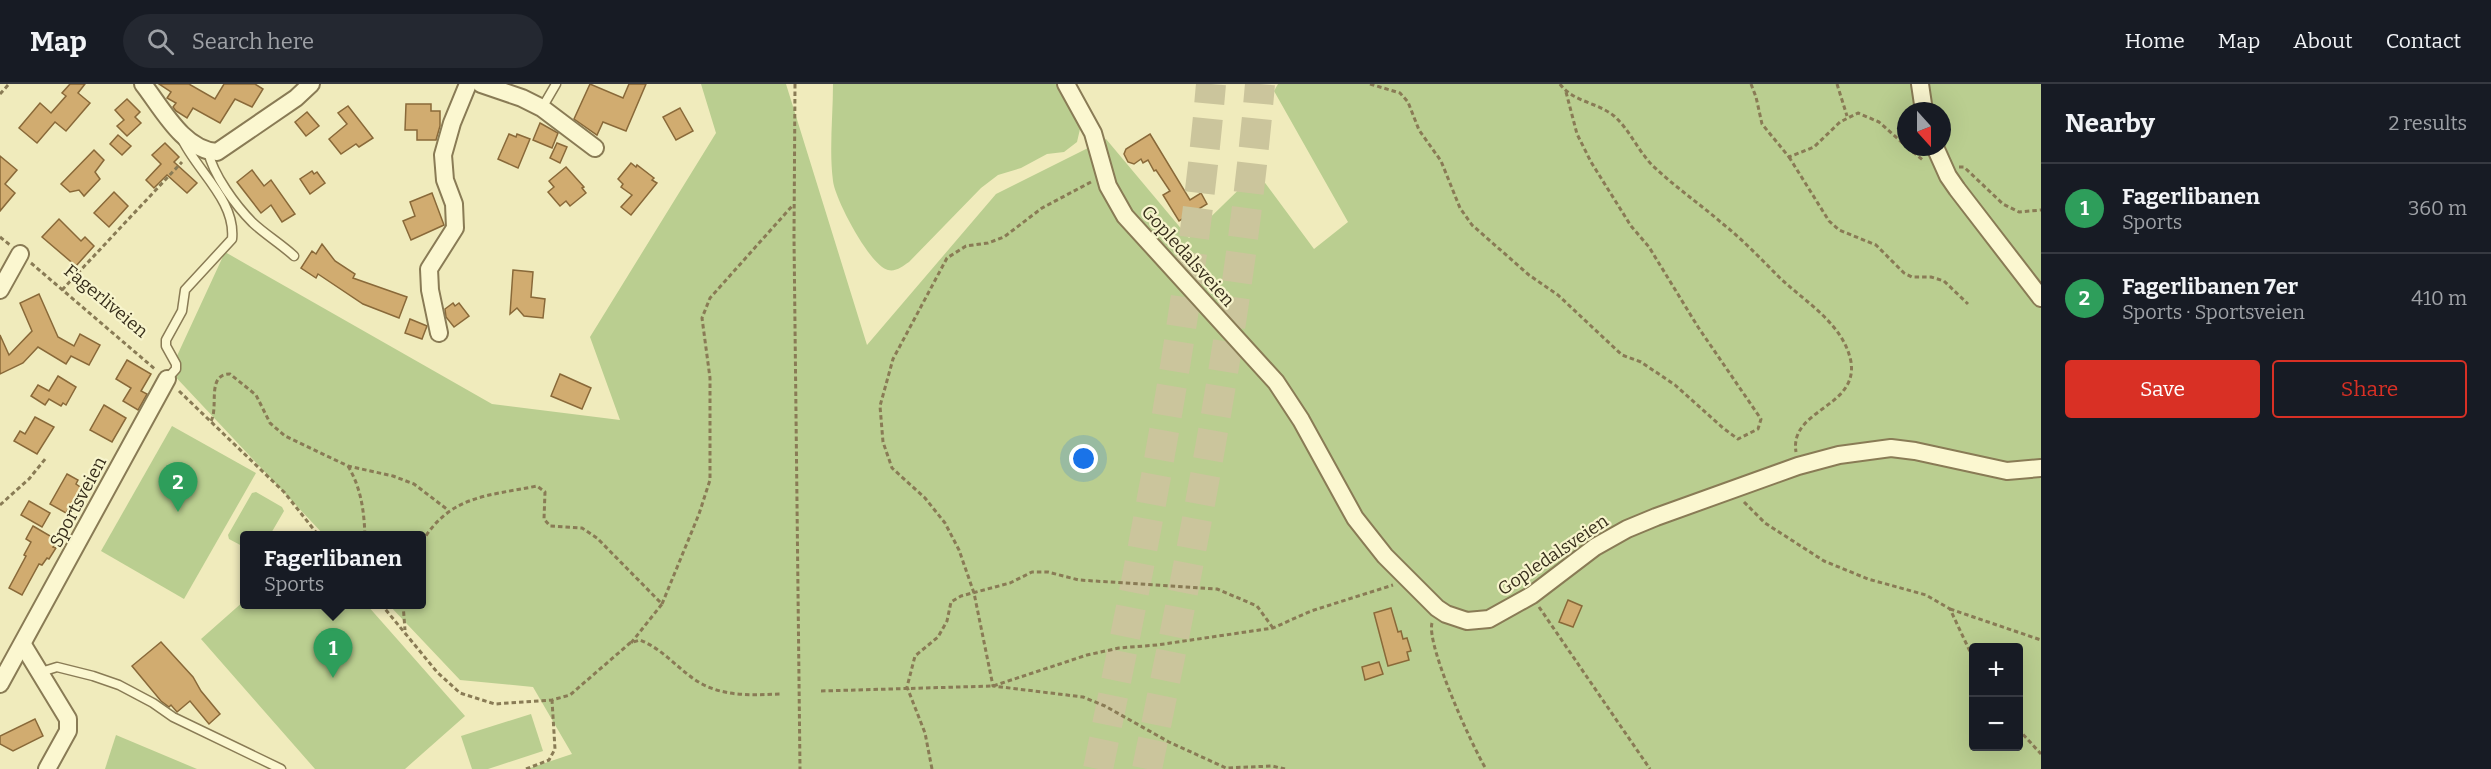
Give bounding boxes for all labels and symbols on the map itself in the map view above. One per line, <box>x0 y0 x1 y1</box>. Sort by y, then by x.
north arrow <box>1897 102 1951 156</box>
street label: Gopledalsveien <box>1137 201 1240 312</box>
street label: Fagerliveien <box>60 260 153 343</box>
your location <box>1069 444 1098 473</box>
street label: Sportsveien <box>45 452 111 551</box>
pin: 2 <box>158 462 198 512</box>
street label: Gopledalsveien <box>1493 510 1613 600</box>
pin: 1 <box>314 628 352 678</box>

